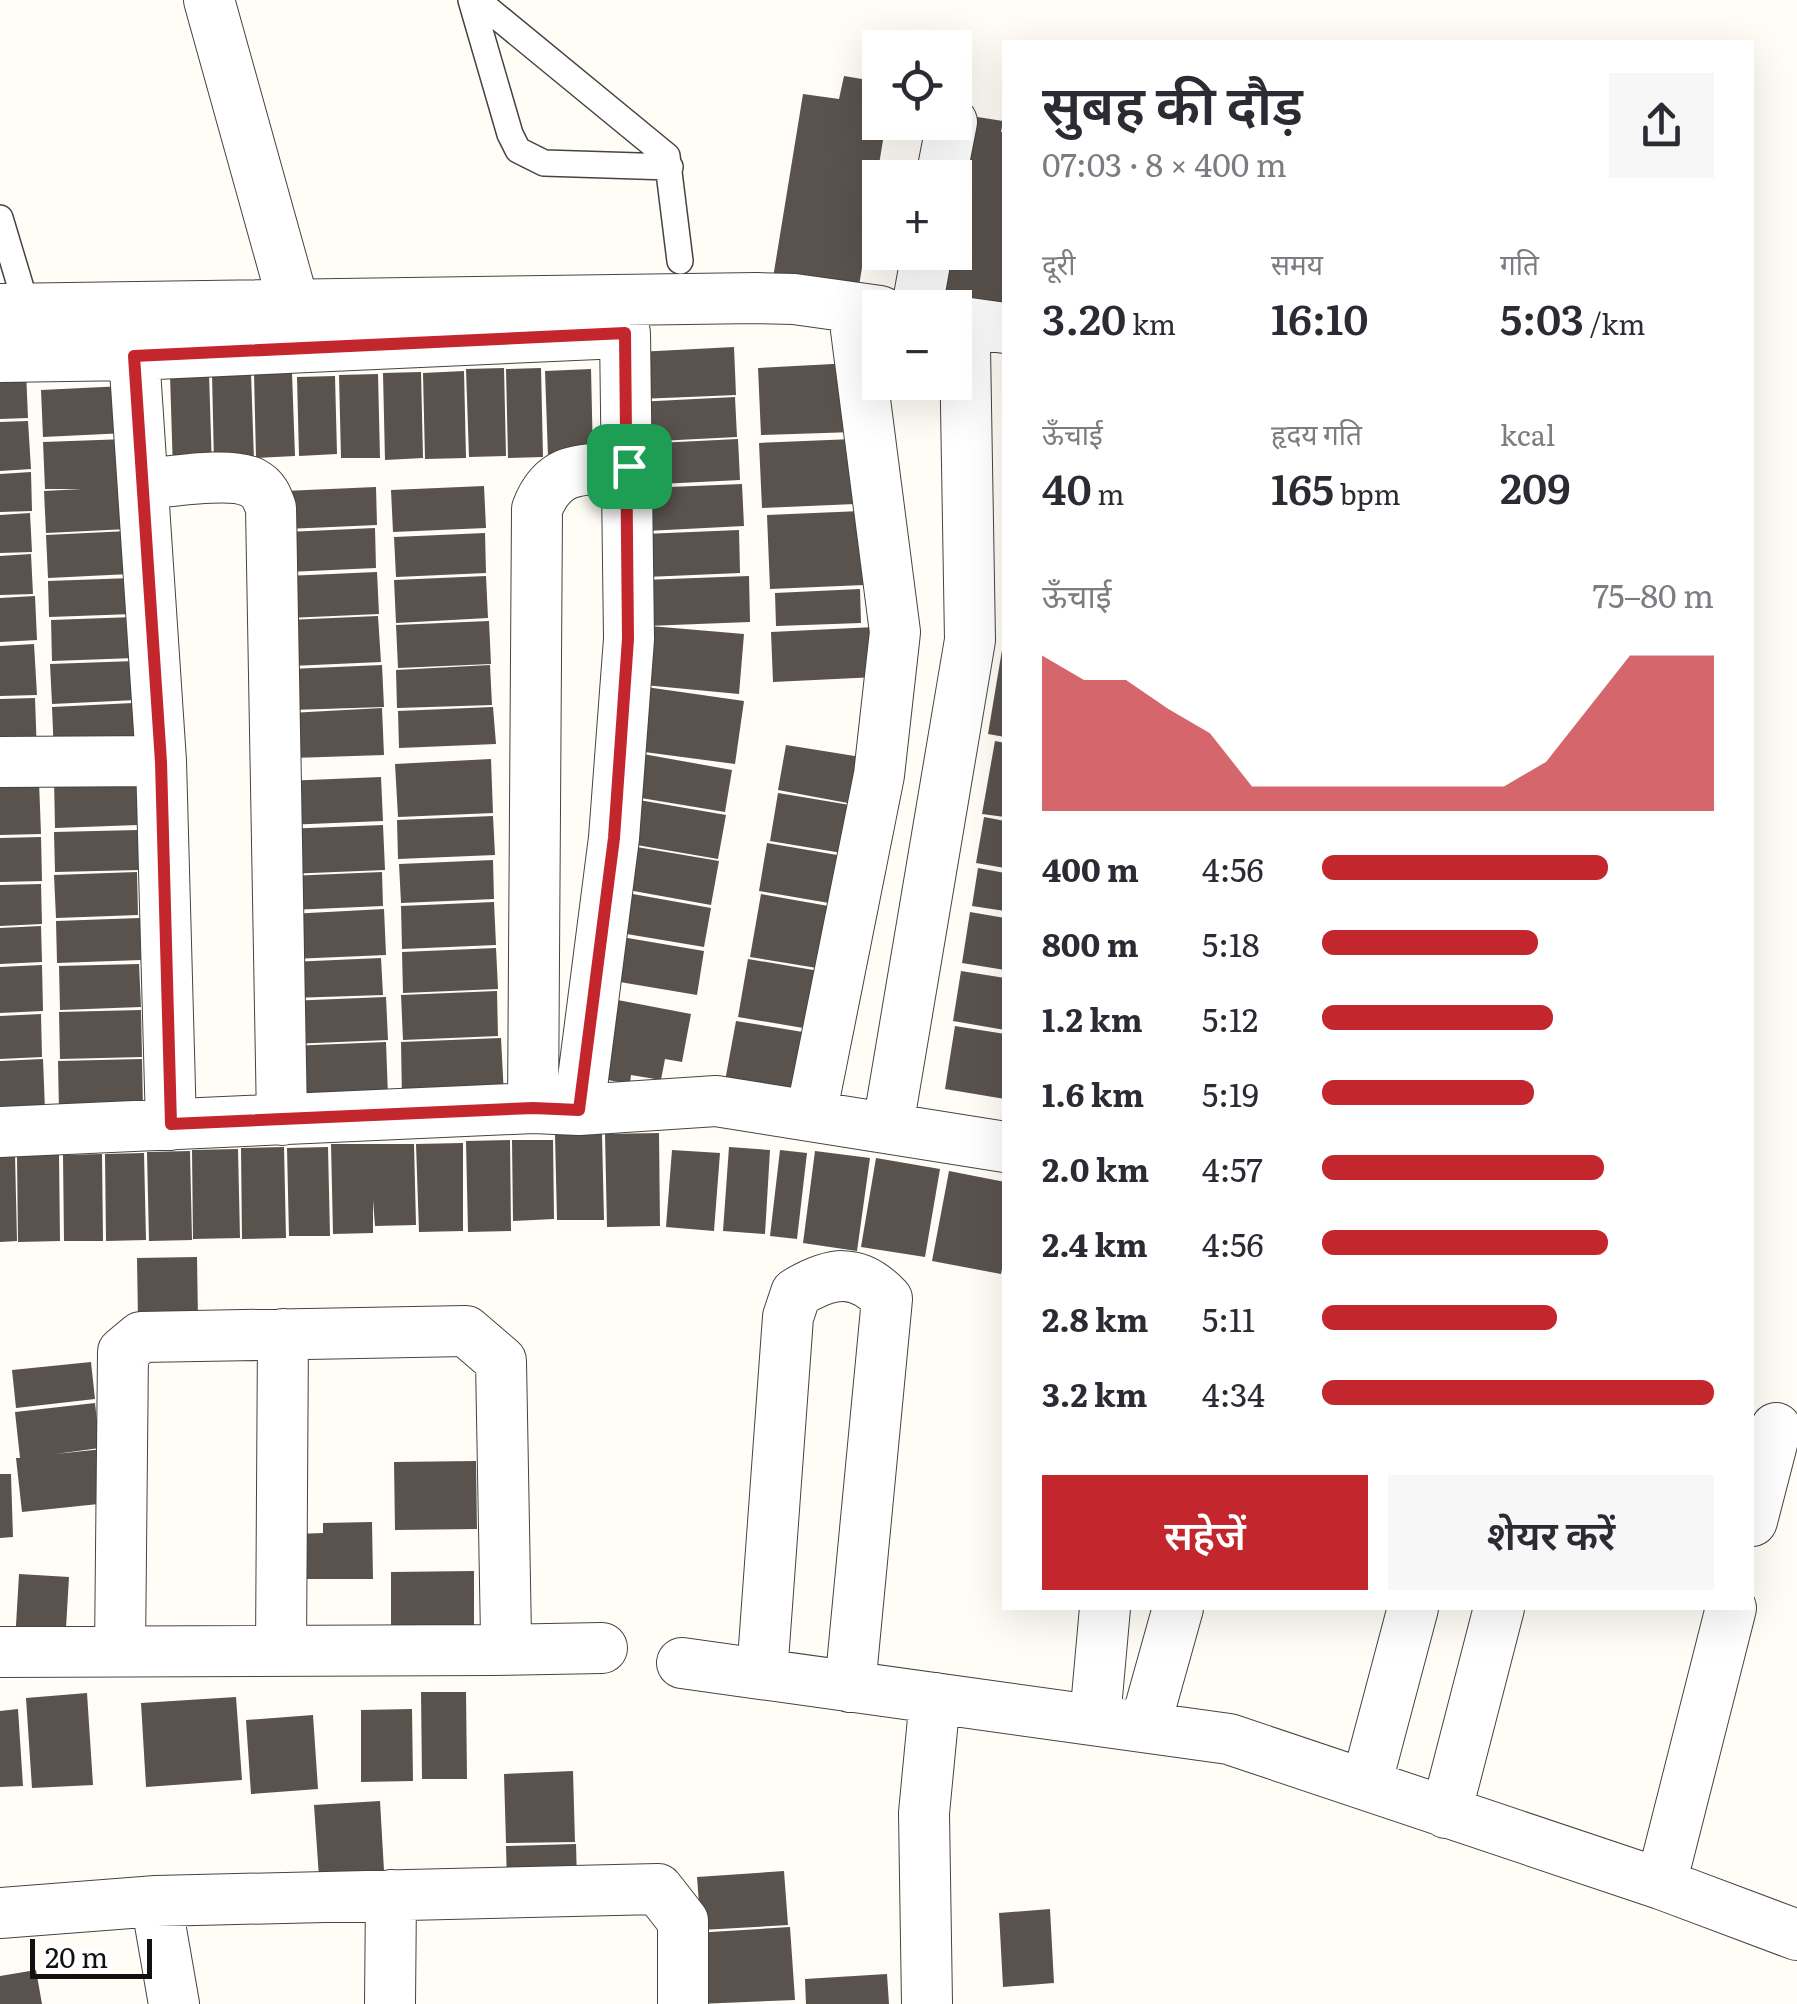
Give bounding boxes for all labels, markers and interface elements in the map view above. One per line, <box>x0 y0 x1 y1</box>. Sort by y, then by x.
map controls <box>862 30 972 400</box>
button: locate <box>862 30 972 140</box>
text: सुबह की दौड़ <box>1042 60 1303 142</box>
button: share <box>1609 73 1714 178</box>
text: 07:03 · 8 × 400 m <box>1042 139 1287 187</box>
button: + <box>862 160 972 270</box>
text: दूरी <box>1042 242 1076 284</box>
text: समय <box>1271 242 1323 284</box>
text: गति <box>1500 242 1539 284</box>
text: 3.20 <box>1042 286 1126 348</box>
text: 16:10 <box>1271 286 1368 348</box>
text: 5:03 <box>1500 286 1584 348</box>
button: − <box>862 290 972 400</box>
text: km <box>1126 302 1176 344</box>
text: /km <box>1584 302 1645 344</box>
text: ऊँचाई <box>1042 412 1103 454</box>
text: हृदय गति <box>1271 412 1362 454</box>
text: kcal <box>1500 413 1555 455</box>
pin <box>587 424 672 509</box>
icon: arrive <box>602 439 657 494</box>
text: 209 <box>1500 455 1571 517</box>
text: 40 <box>1042 456 1092 518</box>
text: 165 <box>1271 456 1334 518</box>
text: m <box>1092 472 1124 514</box>
text: bpm <box>1334 472 1401 514</box>
text: ऊँचाई <box>1042 570 1111 618</box>
text: 75–80 m <box>1593 570 1714 618</box>
text: 400 m <box>1042 844 1139 892</box>
text: 4:56 <box>1202 844 1264 892</box>
text: 800 m <box>1042 919 1139 967</box>
text: 5:18 <box>1202 919 1260 967</box>
text: 1.2 km <box>1042 994 1143 1042</box>
text: 5:12 <box>1202 994 1258 1042</box>
text: 1.6 km <box>1042 1069 1144 1117</box>
text: 5:19 <box>1202 1069 1259 1117</box>
text: 2.0 km <box>1042 1144 1149 1192</box>
text: 4:57 <box>1202 1144 1263 1192</box>
text: 2.4 km <box>1042 1219 1148 1267</box>
text: 4:56 <box>1202 1219 1264 1267</box>
text: 2.8 km <box>1042 1294 1148 1342</box>
text: 5:11 <box>1202 1294 1255 1342</box>
text: 3.2 km <box>1042 1369 1147 1417</box>
text: 4:34 <box>1202 1369 1265 1417</box>
button: सहेजें <box>1042 1475 1368 1590</box>
button: शेयर करें <box>1388 1475 1714 1590</box>
scale bar <box>30 1934 152 1978</box>
text: 20 m <box>45 1935 108 1977</box>

